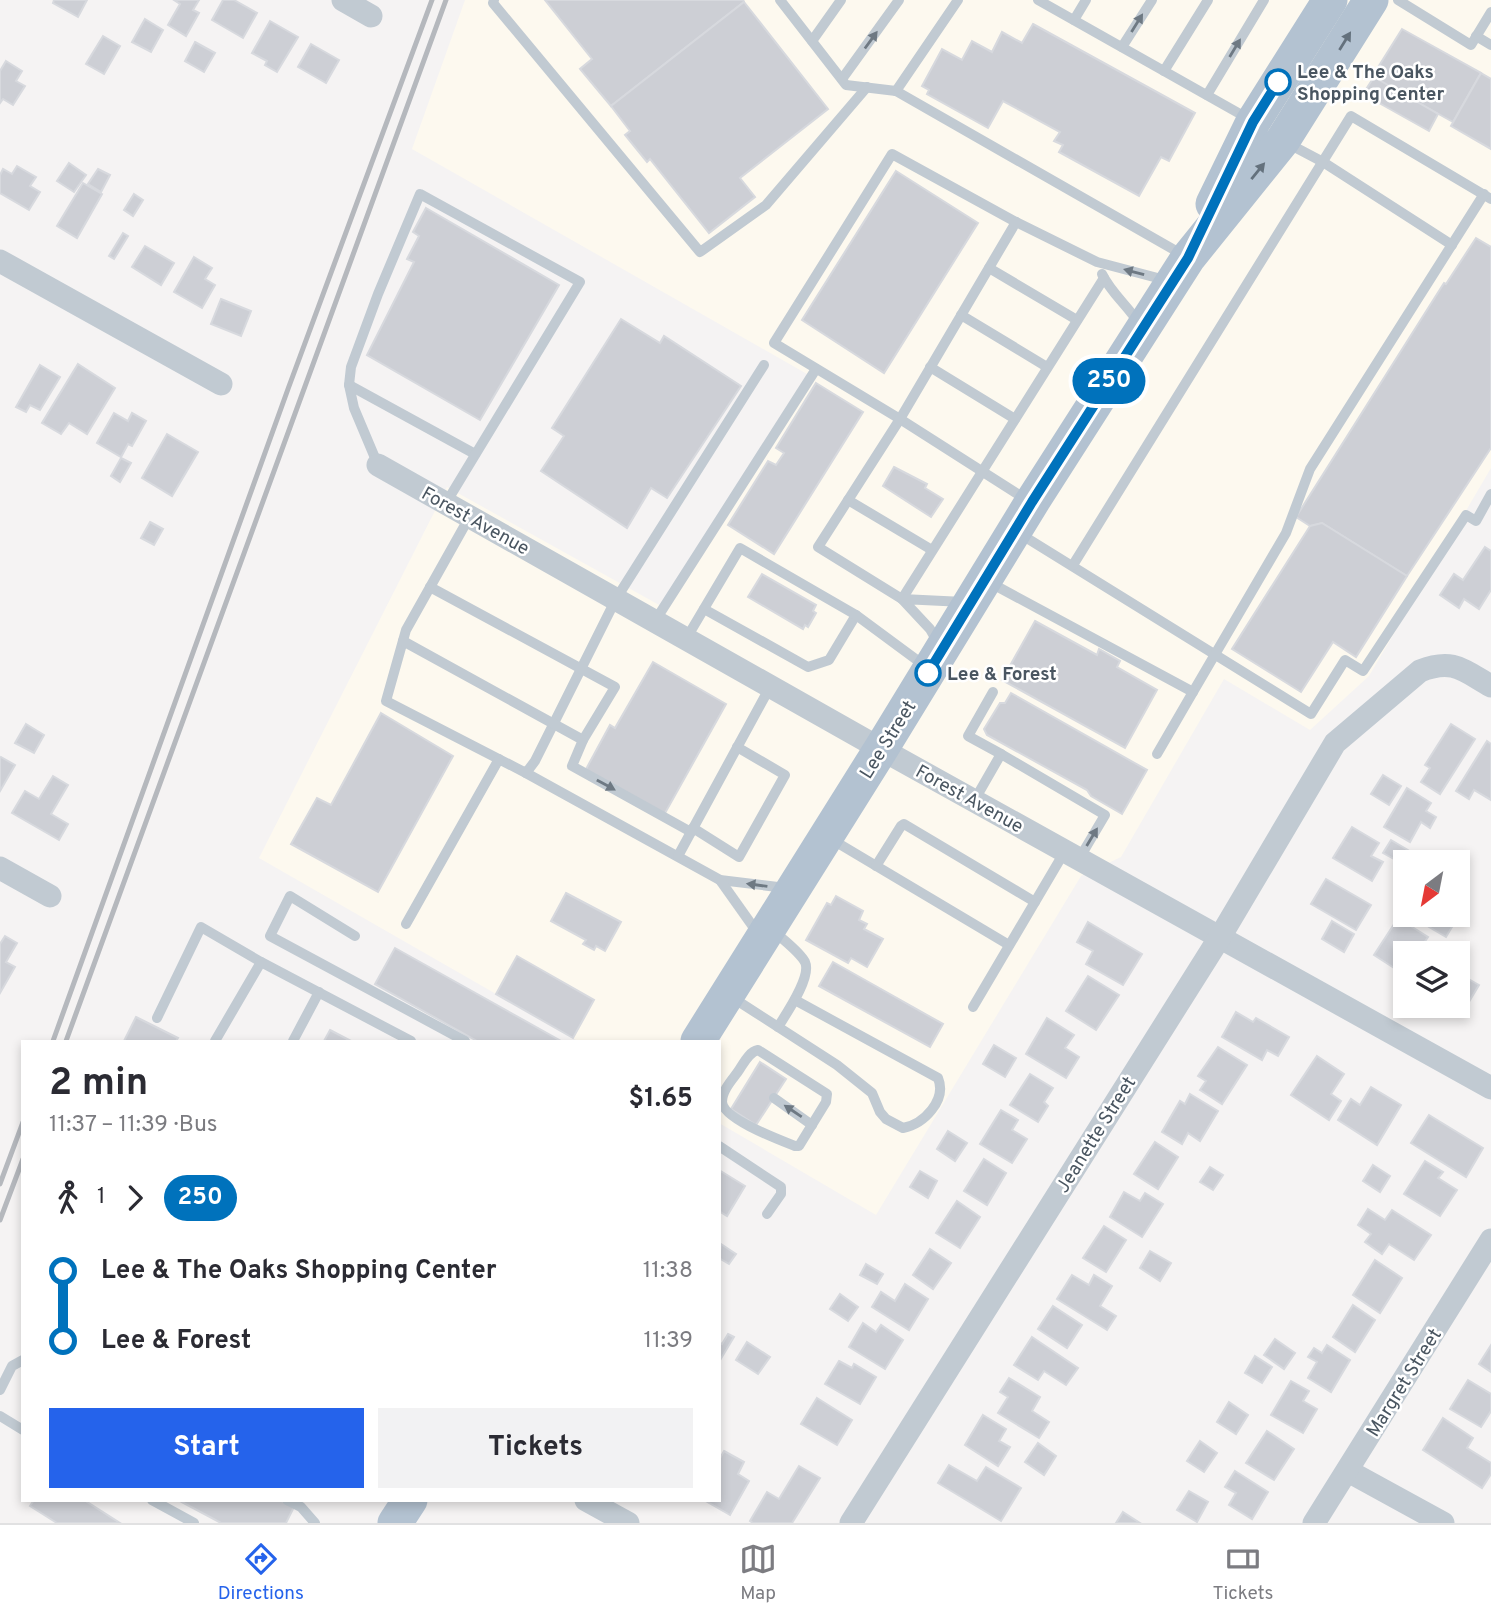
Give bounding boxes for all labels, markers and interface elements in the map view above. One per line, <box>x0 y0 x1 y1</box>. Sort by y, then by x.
one-way arrow <box>1131 14 1144 33</box>
one-way arrow <box>864 31 878 49</box>
one-way arrow <box>1339 32 1352 51</box>
one-way arrow <box>1229 38 1241 57</box>
place label: Lee & The Oaks Shopping Center <box>1297 61 1444 107</box>
marker: Lee & The Oaks Shopping Center <box>1265 69 1291 95</box>
one-way arrow <box>1250 162 1265 179</box>
one-way arrow <box>1124 266 1145 276</box>
line badge: 250 <box>1069 358 1149 404</box>
text: 250 <box>1086 366 1132 396</box>
street label: Forest Avenue <box>417 482 533 561</box>
marker: Lee & Forest <box>915 660 941 686</box>
place label: Lee & Forest <box>947 663 1057 687</box>
street label: Lee Street <box>855 696 922 784</box>
street label: Forest Avenue <box>911 760 1027 839</box>
one-way arrow <box>597 779 616 791</box>
one-way arrow <box>1085 827 1098 847</box>
north arrow <box>1393 850 1470 928</box>
map controls <box>1393 850 1470 1018</box>
one-way arrow <box>746 880 768 891</box>
button: layers <box>1393 941 1470 1018</box>
text: 2 min <box>49 1060 148 1109</box>
street label: Jeanette Street <box>1051 1072 1142 1198</box>
text: $1.65 <box>629 1083 693 1116</box>
one-way arrow <box>784 1104 802 1118</box>
text: 11:37 – 11:39 · Bus <box>49 1111 218 1140</box>
icon: walk <box>49 1179 87 1217</box>
icon: forward <box>116 1179 154 1217</box>
text: 1 <box>97 1183 106 1212</box>
text: 250 <box>178 1183 223 1213</box>
text: Lee & The Oaks Shopping Center <box>101 1255 497 1288</box>
text: 11:38 <box>643 1257 693 1286</box>
street label: Margret Street <box>1362 1324 1448 1442</box>
text: Lee & Forest <box>101 1325 251 1358</box>
text: 11:39 <box>644 1327 693 1356</box>
button: Start <box>49 1408 364 1488</box>
button: Tickets <box>378 1408 693 1488</box>
tab: Directions <box>218 1540 304 1606</box>
tab: Map <box>739 1540 777 1606</box>
tab: Tickets <box>1212 1540 1273 1606</box>

